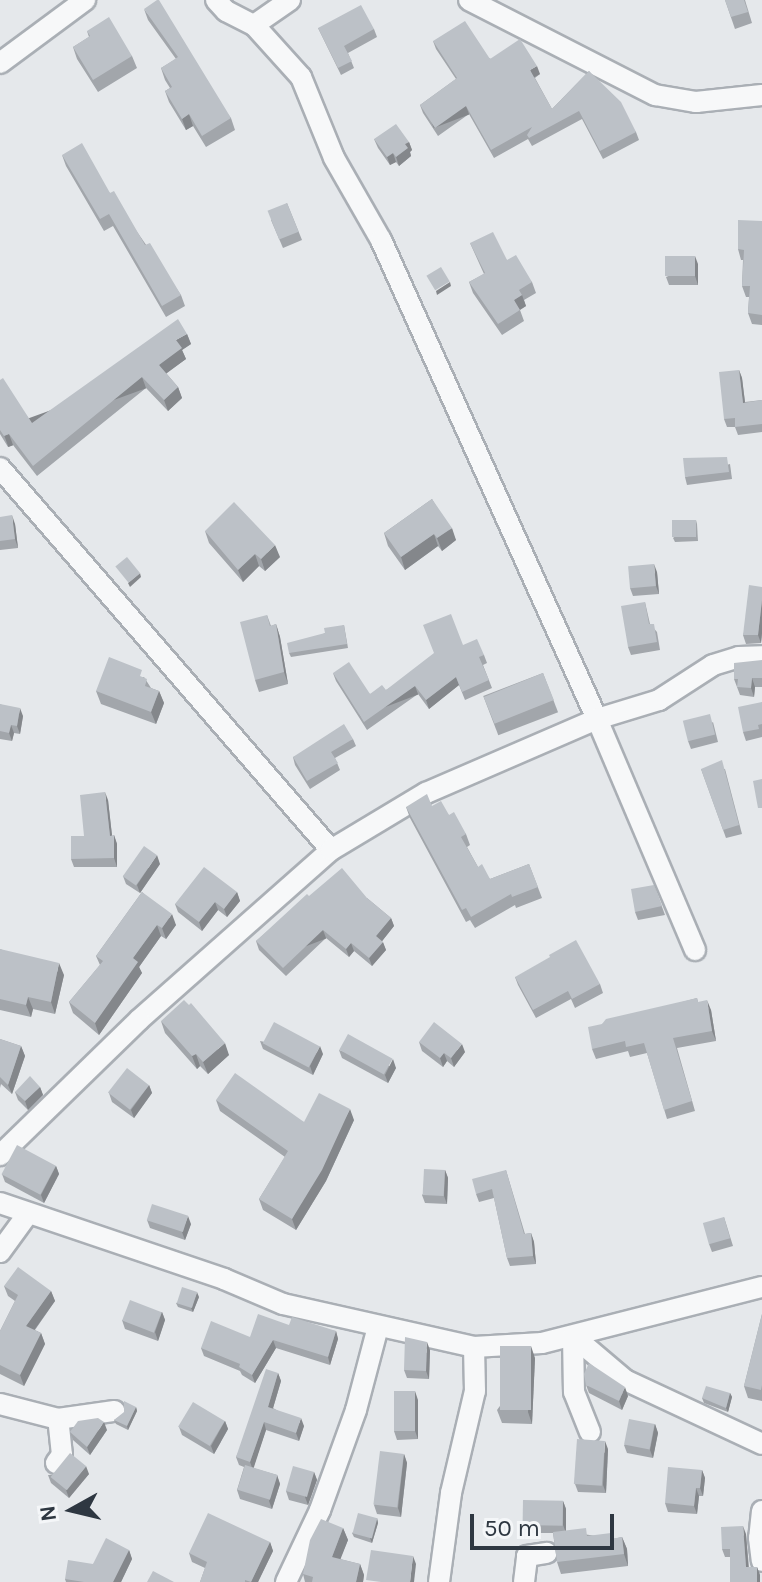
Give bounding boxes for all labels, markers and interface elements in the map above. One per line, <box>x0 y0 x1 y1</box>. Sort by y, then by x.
north arrow <box>32 1470 112 1550</box>
scale bar <box>474 1498 618 1548</box>
text: N <box>34 1504 62 1523</box>
text: 50 m <box>484 1514 540 1542</box>

